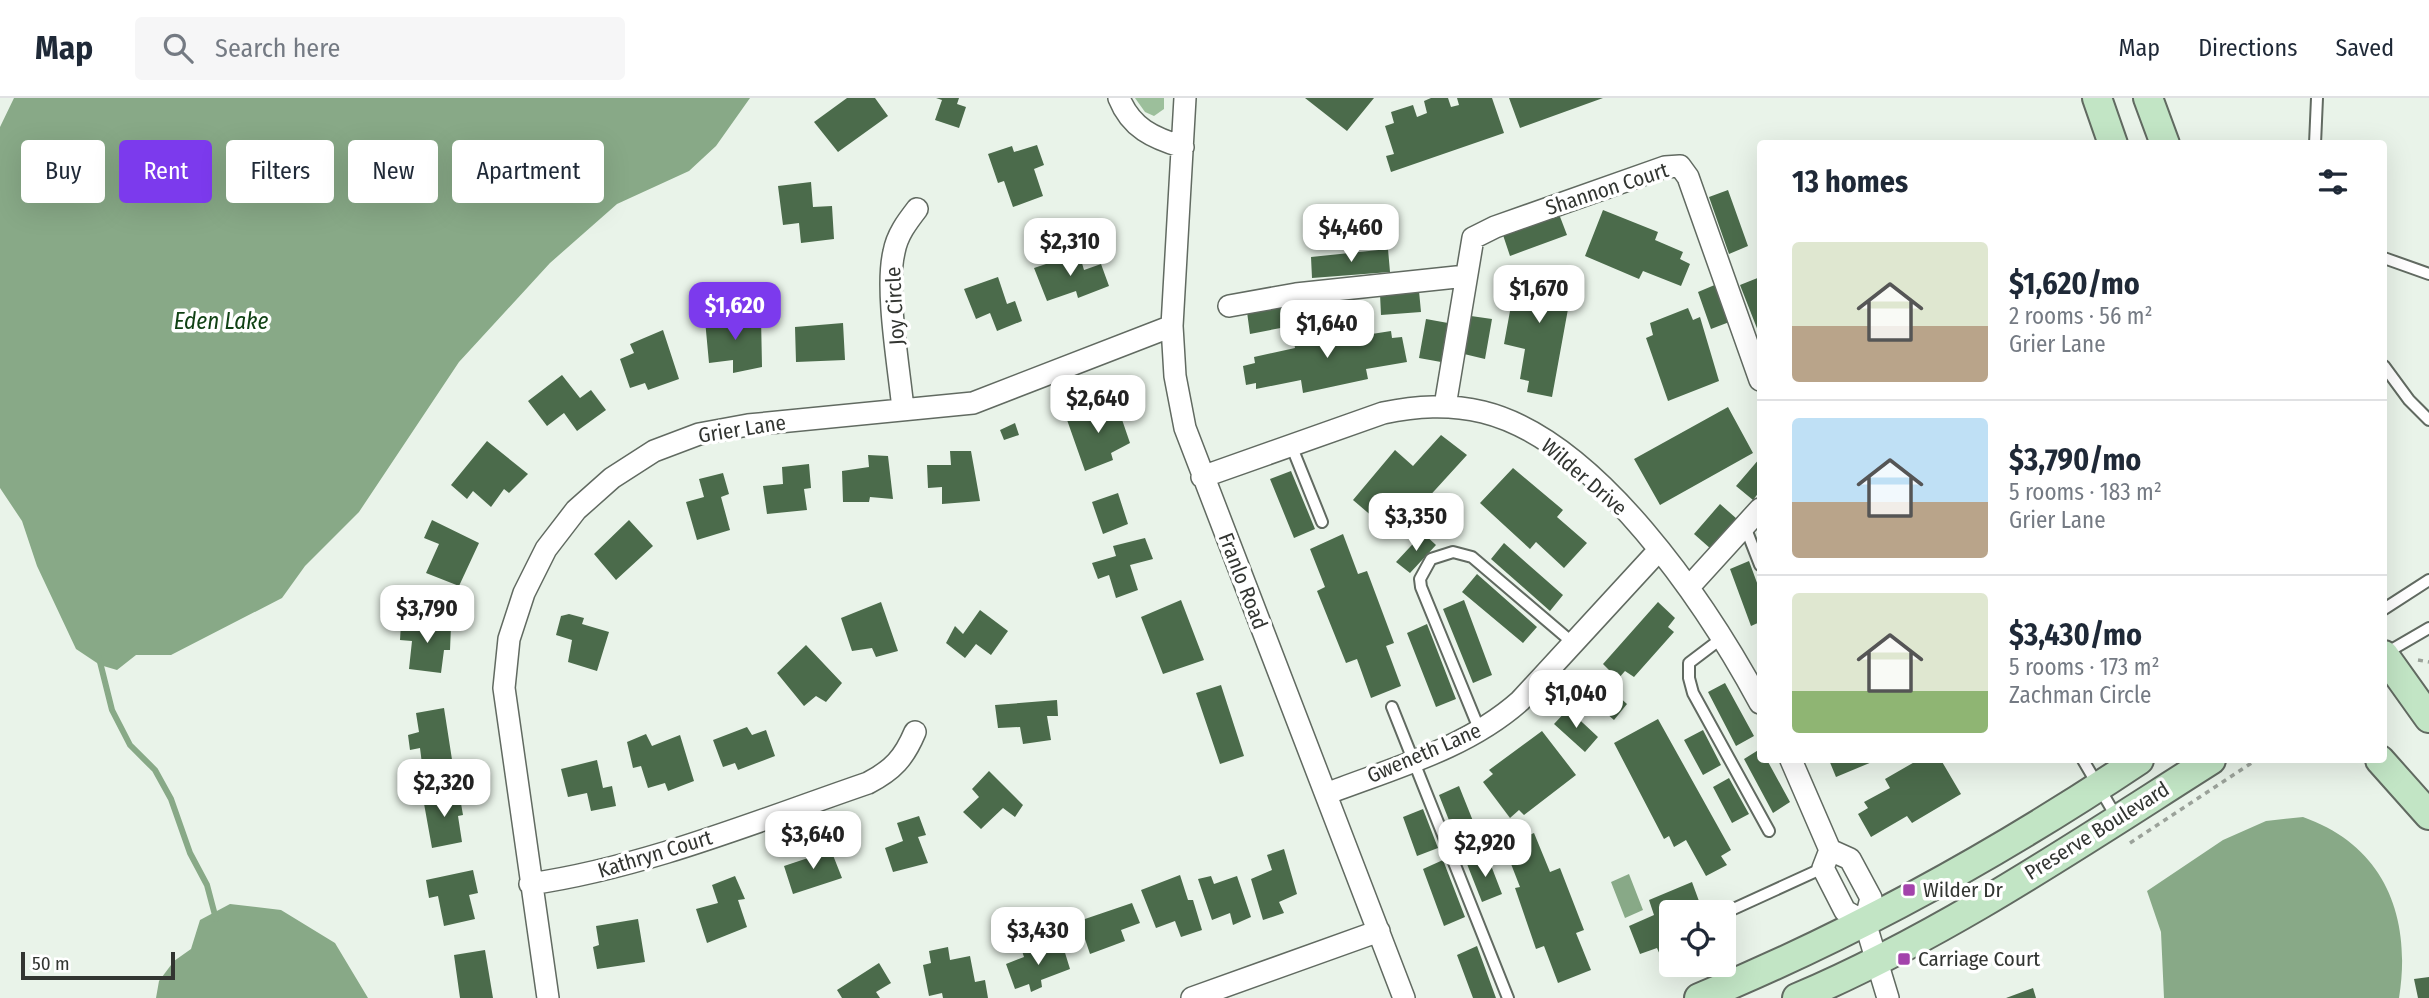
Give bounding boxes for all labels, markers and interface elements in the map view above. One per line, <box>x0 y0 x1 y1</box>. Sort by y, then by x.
search box <box>135 17 625 80</box>
text: Map <box>35 28 93 68</box>
icon: search <box>159 29 197 67</box>
text: Search here <box>215 33 340 64</box>
text: Map <box>2119 34 2160 62</box>
text: Directions <box>2198 34 2297 62</box>
text: Saved <box>2335 34 2394 62</box>
chip: Buy <box>21 140 105 203</box>
chip: Rent <box>119 140 212 203</box>
chip: Filters <box>226 140 334 203</box>
chip: New <box>348 140 438 203</box>
chip: Apartment <box>452 140 604 203</box>
street label: Shannon Court <box>1542 157 1672 221</box>
icon: filters <box>2314 163 2352 201</box>
text: 13 homes <box>1792 164 1908 200</box>
pin: $4,460 <box>1294 204 1408 264</box>
text: $4,460 <box>1319 213 1383 241</box>
pin: $2,310 <box>1013 218 1127 278</box>
text: $2,310 <box>1040 227 1100 255</box>
street label: Joy Circle <box>880 266 910 346</box>
pin: $1,670 <box>1482 266 1596 325</box>
text: $1,620/mo <box>2009 266 2140 302</box>
icon: home <box>1848 270 1932 354</box>
text: $1,670 <box>1509 274 1569 302</box>
pin: $1,620 <box>678 282 792 342</box>
text: $1,620 <box>705 291 765 319</box>
pin: $1,640 <box>1270 300 1384 360</box>
text: 2 rooms · 56 m² <box>2009 302 2153 330</box>
water label: Eden Lake <box>174 307 268 335</box>
text: $1,640 <box>1296 309 1358 337</box>
text: Grier Lane <box>2009 330 2106 358</box>
pin: $2,640 <box>1041 376 1155 435</box>
text: $2,640 <box>1066 384 1130 412</box>
street label: Grier Lane <box>696 409 788 449</box>
street label: Wilder Drive <box>1536 433 1632 521</box>
text: $3,790/mo <box>2009 442 2141 478</box>
icon: home <box>1848 446 1932 530</box>
text: 5 rooms · 183 m² <box>2009 478 2162 506</box>
pin: $3,350 <box>1359 494 1473 553</box>
text: $3,350 <box>1385 502 1447 530</box>
text: Grier Lane <box>2009 506 2106 534</box>
street label: Franlo Road <box>1213 529 1273 633</box>
pin: $3,790 <box>370 586 484 645</box>
text: $3,790 <box>396 594 458 622</box>
text: $3,430/mo <box>2009 617 2142 653</box>
icon: home <box>1848 621 1932 705</box>
text: 5 rooms · 173 m² <box>2009 653 2160 681</box>
pin: $1,040 <box>1519 670 1633 730</box>
text: $1,040 <box>1545 679 1607 707</box>
text: Zachman Circle <box>2009 681 2151 709</box>
street label: Gweneth Lane <box>1363 717 1485 789</box>
pin: $2,320 <box>387 760 501 819</box>
text: $2,320 <box>413 768 475 796</box>
street label: Preserve Boulevard <box>2020 776 2174 886</box>
pin: $3,640 <box>756 812 870 871</box>
text: $3,640 <box>781 820 845 848</box>
pin: $2,920 <box>1428 820 1542 879</box>
street label: Kathryn Court <box>595 824 716 884</box>
text: $2,920 <box>1454 828 1516 856</box>
place label: Wilder Dr <box>1923 877 2004 903</box>
marker: Wilder Dr <box>1901 882 1917 898</box>
map controls <box>1659 900 1736 977</box>
button: locate <box>1659 900 1736 977</box>
pin: $3,430 <box>981 908 1095 967</box>
text: $3,430 <box>1007 916 1069 944</box>
place label: Carriage Court <box>1918 946 2040 972</box>
scale bar <box>21 949 175 981</box>
marker: Carriage Court <box>1896 951 1912 967</box>
text: 50 m <box>32 952 70 975</box>

